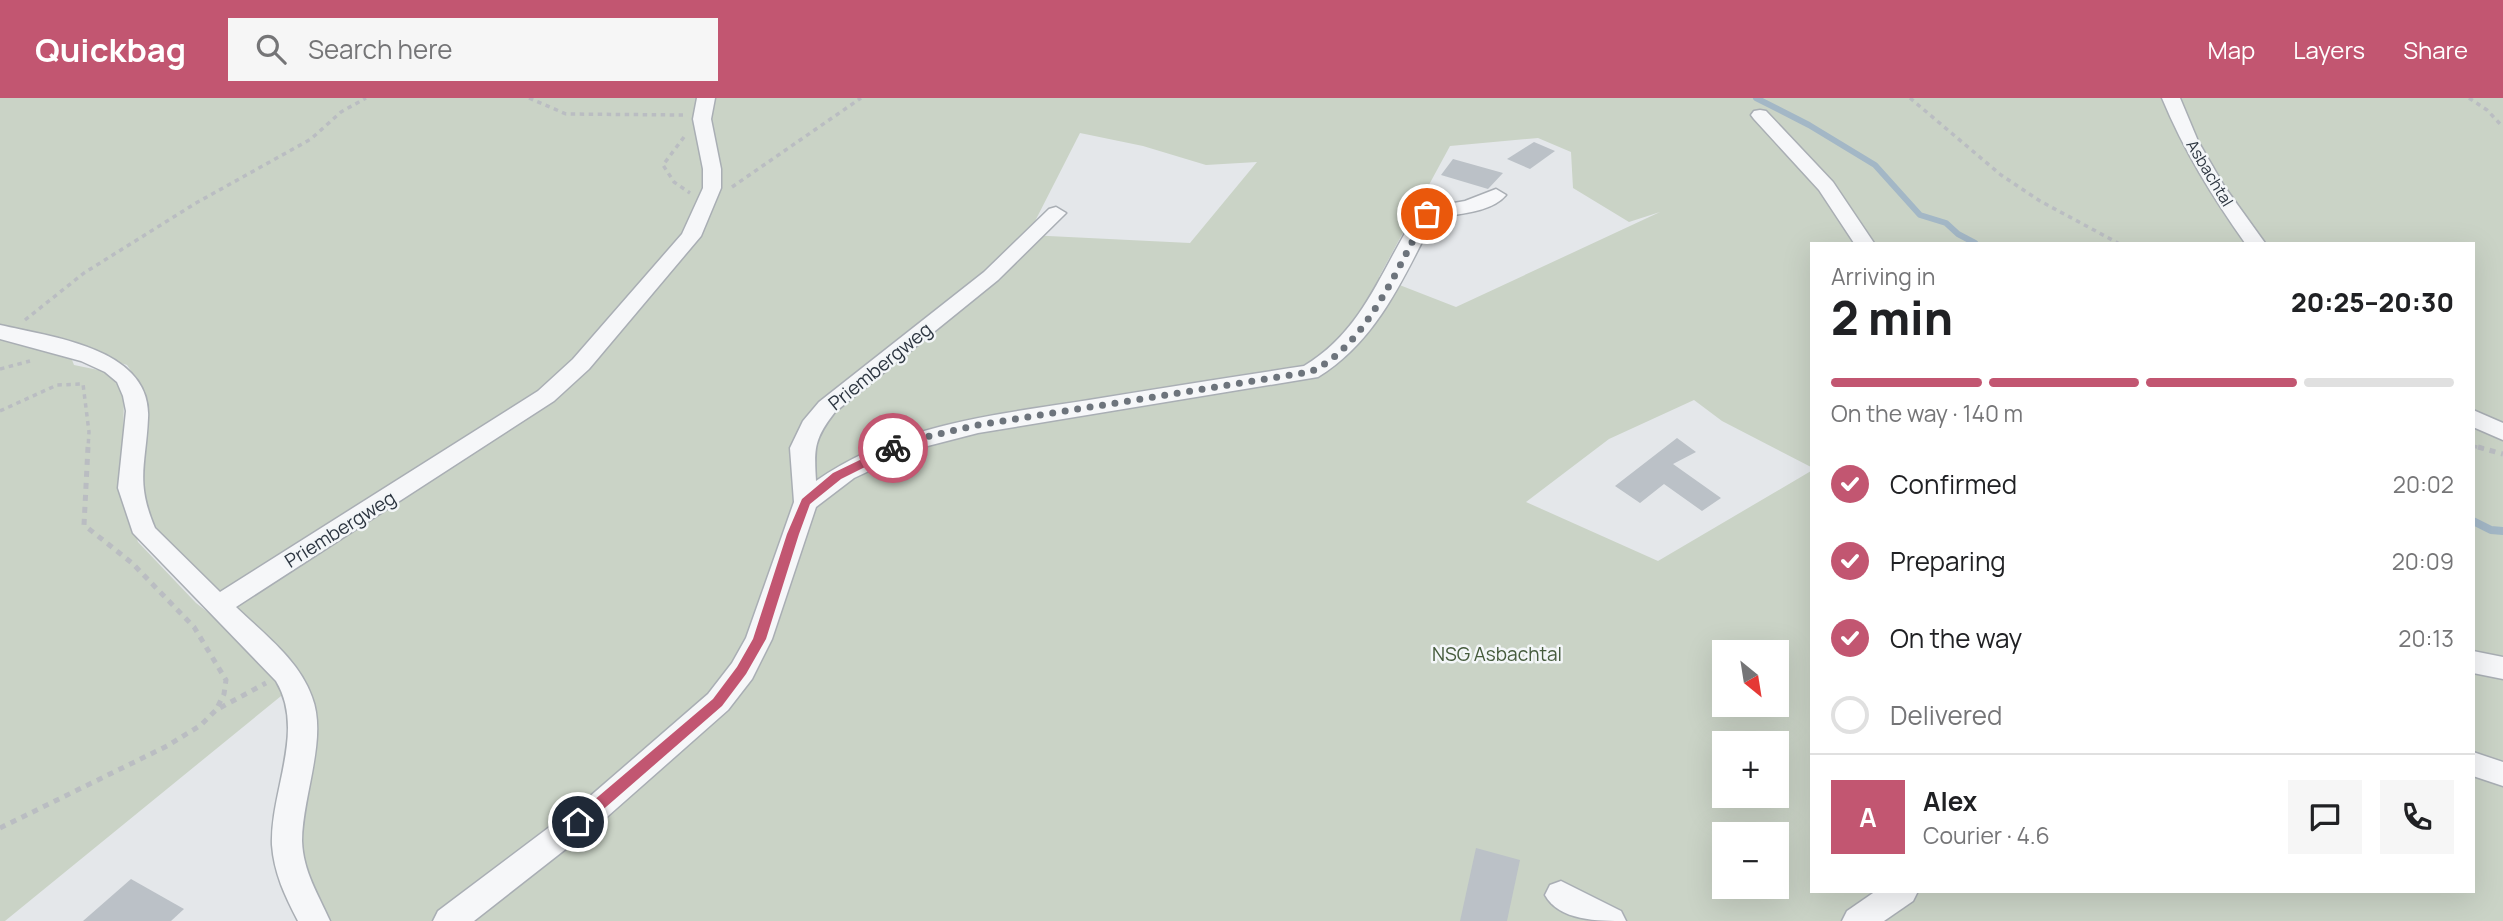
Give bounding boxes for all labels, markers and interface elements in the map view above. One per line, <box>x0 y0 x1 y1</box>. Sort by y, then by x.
search box <box>228 18 718 81</box>
text: Quickbag <box>35 27 186 72</box>
icon: search <box>252 30 290 68</box>
text: Search here <box>308 31 453 67</box>
text: Map <box>2208 33 2255 66</box>
text: Layers <box>2293 33 2365 66</box>
text: Share <box>2403 33 2468 66</box>
street label: Asbachtal <box>2181 135 2239 211</box>
pin <box>1397 184 1457 244</box>
icon: bag <box>1408 195 1446 233</box>
text: Arriving in <box>1831 260 1936 292</box>
text: 20:25–20:30 <box>2291 284 2454 320</box>
text: 2 min <box>1831 286 1953 349</box>
street label: Priembergweg <box>823 316 937 416</box>
text: On the way · 140 m <box>1831 397 2023 429</box>
courier <box>858 413 928 483</box>
icon: bike <box>874 429 912 467</box>
icon: check <box>1831 465 1869 503</box>
text: Confirmed <box>1890 466 2017 502</box>
text: 20:02 <box>2393 468 2454 500</box>
street label: Priembergweg <box>280 485 400 573</box>
icon: check <box>1831 542 1869 580</box>
text: Preparing <box>1890 543 2006 579</box>
text: 20:09 <box>2392 545 2454 577</box>
icon: check <box>1831 619 1869 657</box>
text: On the way <box>1890 620 2022 656</box>
text: 20:13 <box>2398 622 2454 654</box>
north arrow <box>1712 640 1788 718</box>
map controls <box>1712 640 1789 899</box>
park label: NSG Asbachtal <box>1432 641 1562 667</box>
text: Delivered <box>1890 697 2002 733</box>
button: + <box>1712 731 1789 808</box>
button: chat <box>2288 780 2362 854</box>
button: phone <box>2380 780 2454 854</box>
text: Alex <box>1923 783 1977 819</box>
pin <box>548 792 608 852</box>
text: A <box>1859 799 1877 835</box>
icon: home <box>559 803 597 841</box>
text: Courier · 4.6 <box>1923 819 2050 851</box>
button: − <box>1712 822 1789 899</box>

